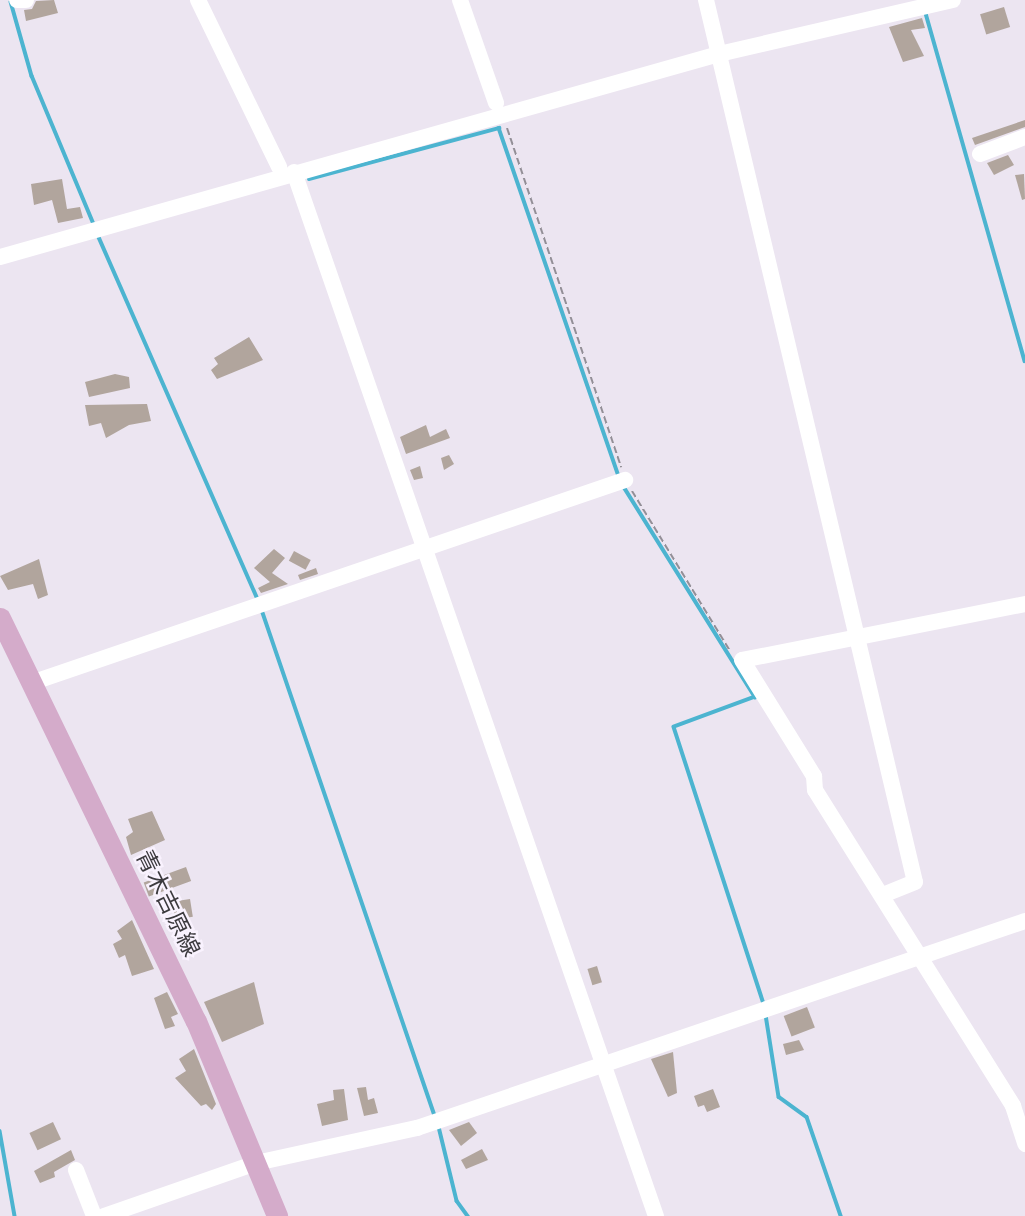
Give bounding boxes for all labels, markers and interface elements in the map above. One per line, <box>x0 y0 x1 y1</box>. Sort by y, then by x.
street label: 青木吉原線 <box>130 845 206 961</box>

